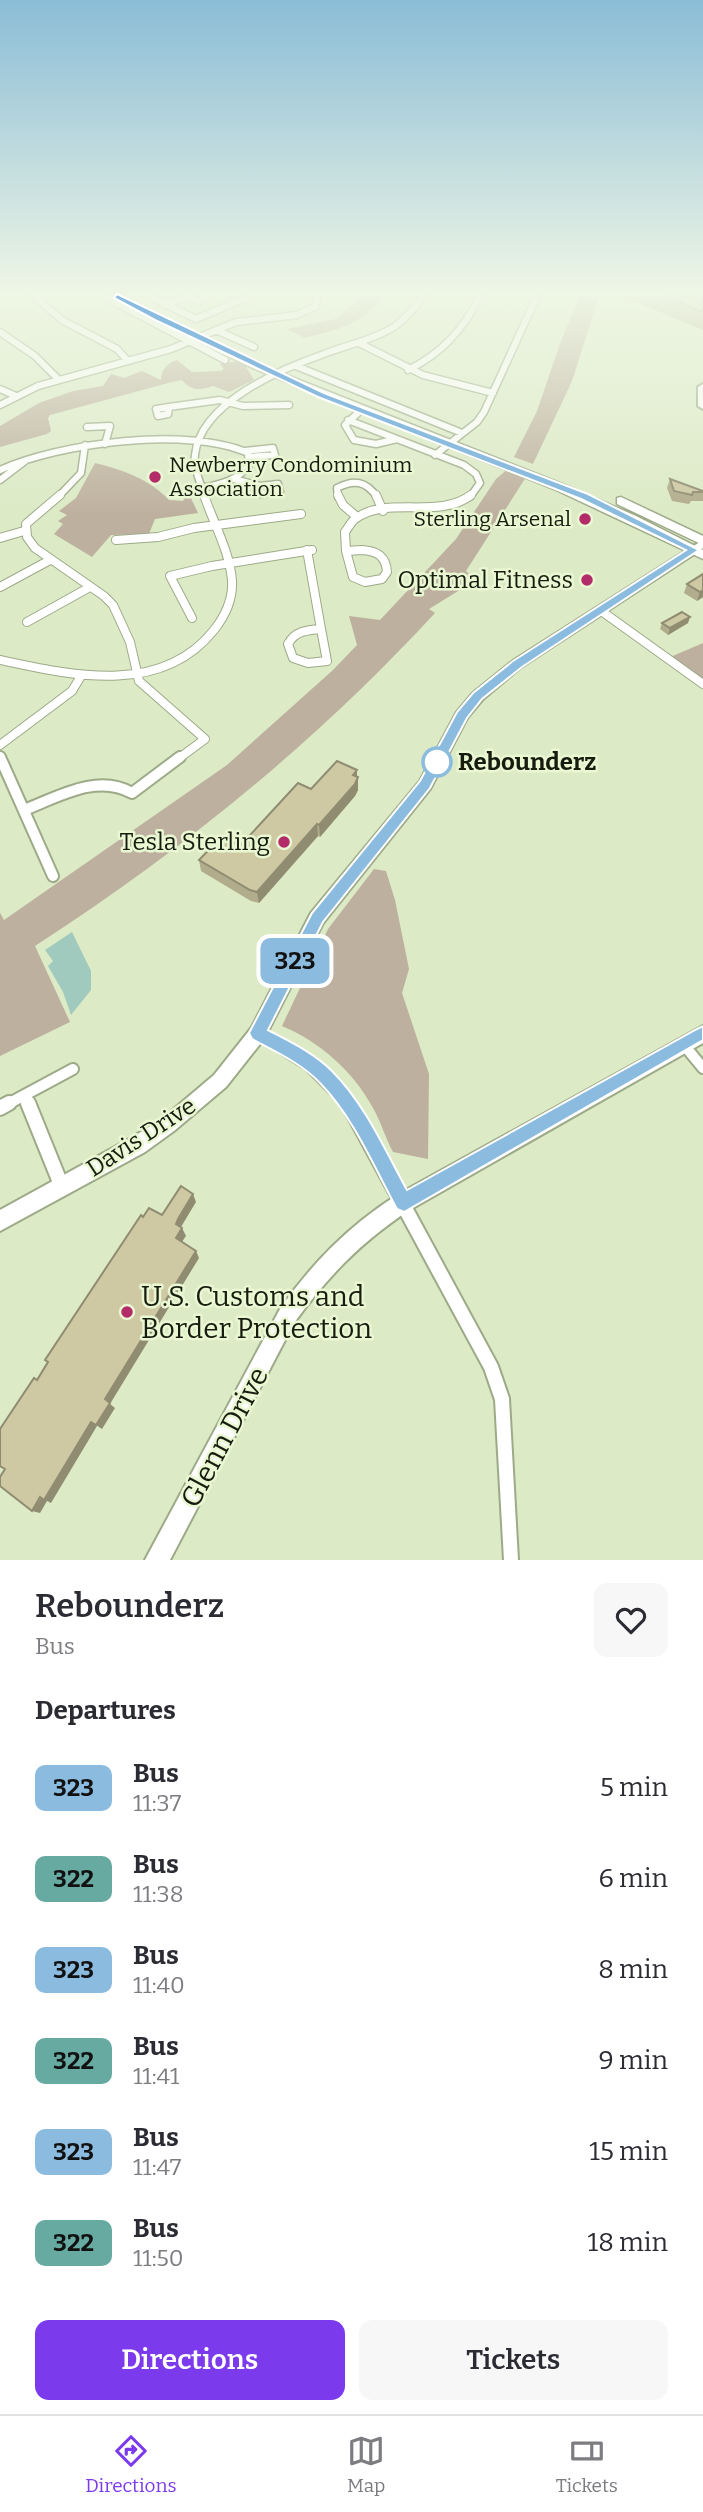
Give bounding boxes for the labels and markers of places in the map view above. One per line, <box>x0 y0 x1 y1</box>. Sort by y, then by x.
place label: Newberry Condominium Association <box>169 452 412 502</box>
marker: Newberry Condominium Association <box>147 469 163 485</box>
place label: Sterling Arsenal <box>414 506 571 532</box>
marker: Sterling Arsenal <box>577 511 593 527</box>
place label: Optimal Fitness <box>397 566 573 594</box>
marker: Optimal Fitness <box>579 572 595 588</box>
marker: Rebounderz <box>422 747 452 777</box>
place label: Rebounderz <box>458 748 596 776</box>
place label: Tesla Sterling <box>120 828 270 856</box>
marker: Tesla Sterling <box>276 834 292 850</box>
place label: U.S. Customs and Border Protection <box>141 1280 372 1345</box>
marker: U.S. Customs and Border Protection <box>119 1304 135 1320</box>

